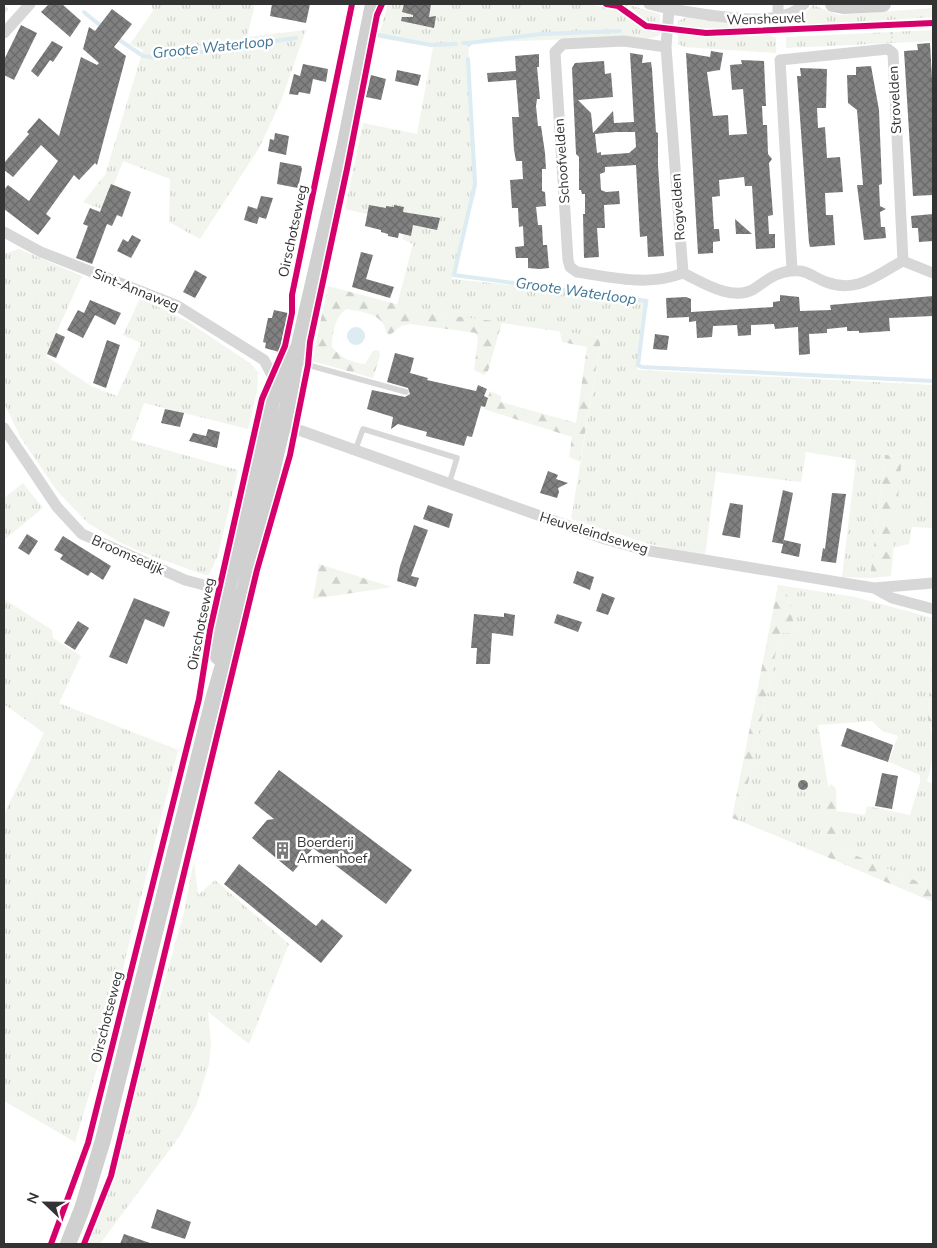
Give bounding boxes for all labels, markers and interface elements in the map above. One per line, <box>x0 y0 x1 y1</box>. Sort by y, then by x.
street label: Wensheuvel <box>726 8 806 30</box>
water label: Groote Waterloop <box>151 31 275 63</box>
street label: Strovelden <box>884 65 906 135</box>
street label: Schoofvelden <box>550 118 574 204</box>
street label: Rogvelden <box>666 173 690 241</box>
street label: Oirschotseweg <box>274 183 312 279</box>
street label: Sint-Annaweg <box>90 264 182 316</box>
water label: Groote Waterloop <box>514 273 638 309</box>
street label: Heuveleindseweg <box>537 507 651 559</box>
street label: Broomsedijk <box>89 530 168 580</box>
street label: Oirschotseweg <box>183 576 219 672</box>
place label: Boerderij Armenhoef <box>297 833 368 868</box>
building icon: Boerderij Armenhoef <box>273 840 293 860</box>
street label: Oirschotseweg <box>86 969 128 1065</box>
north arrow <box>20 1178 70 1228</box>
text: N <box>23 1190 44 1207</box>

